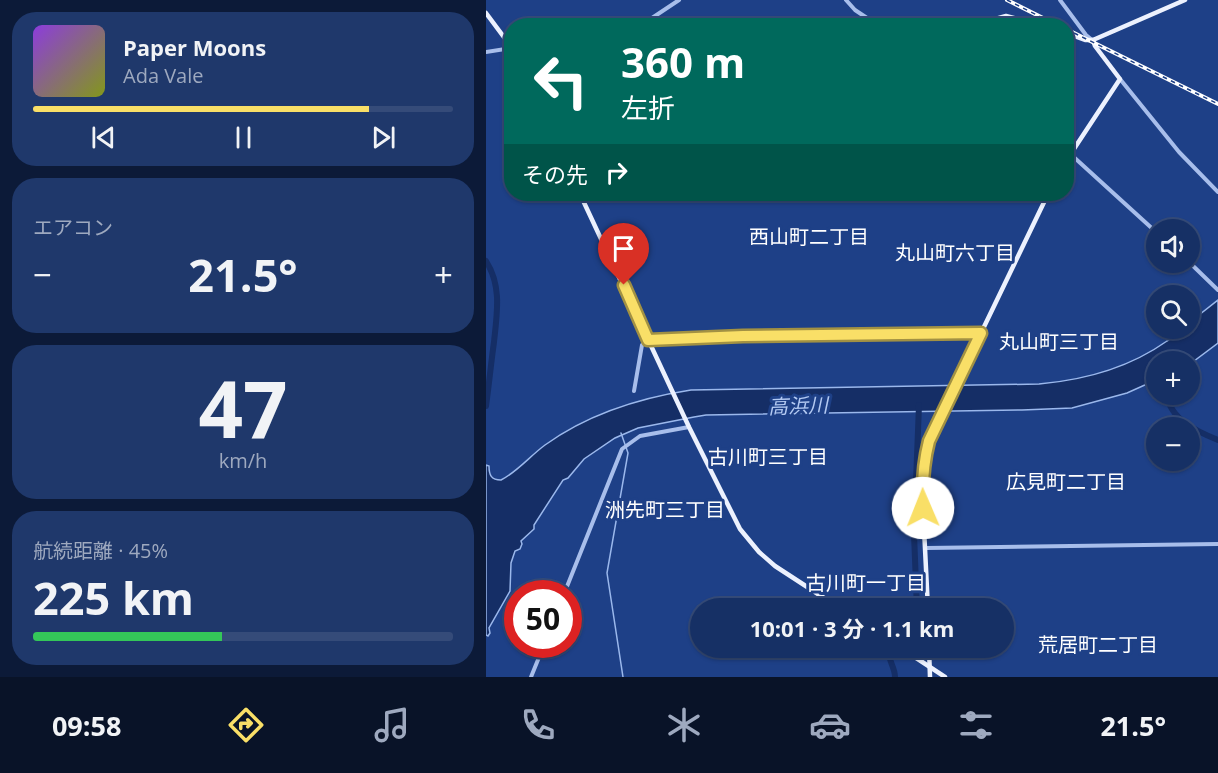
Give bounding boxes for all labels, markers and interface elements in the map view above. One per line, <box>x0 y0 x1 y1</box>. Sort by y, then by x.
text: Paper Moons <box>123 32 266 62</box>
text: 360 m <box>621 33 745 90</box>
icon: left <box>522 42 600 120</box>
text: Ada Vale <box>123 62 204 89</box>
text: 左折 <box>621 89 675 126</box>
icon: previous <box>87 121 120 154</box>
icon: pause <box>227 121 260 154</box>
icon: next <box>367 121 400 154</box>
icon: right <box>600 156 633 189</box>
text: その先 <box>522 159 588 189</box>
text: エアコン <box>33 214 113 241</box>
map controls <box>1146 219 1200 471</box>
button: sound <box>1146 219 1200 273</box>
pin <box>598 223 649 285</box>
district label: 西山町二丁目 <box>749 223 869 250</box>
icon: arrive <box>607 232 640 265</box>
district label: 丸山町六丁目 <box>895 239 1015 266</box>
text: 21.5° <box>188 244 298 305</box>
text: − <box>33 252 52 297</box>
text: + <box>434 252 453 297</box>
button: search <box>1146 285 1200 339</box>
district label: 丸山町三丁目 <box>999 328 1119 355</box>
button: + <box>1146 351 1200 405</box>
text: 47 <box>198 355 288 461</box>
water label: 高浜川 <box>768 391 830 420</box>
button: − <box>1146 417 1200 471</box>
district label: 古川町三丁目 <box>708 443 828 470</box>
text: km/h <box>219 447 267 474</box>
district label: 広見町二丁目 <box>1006 468 1126 495</box>
position arrow <box>891 476 955 540</box>
district label: 洲先町三丁目 <box>605 496 725 523</box>
text: 航続距離 · 45% <box>33 537 168 564</box>
text: 225 km <box>33 567 194 628</box>
district label: 古川町一丁目 <box>806 569 926 596</box>
speed limit sign: 50 <box>504 580 582 658</box>
text: 10:01 · 3 分 · 1.1 km <box>750 613 954 643</box>
district label: 荒居町二丁目 <box>1038 631 1158 658</box>
icon: directions <box>225 704 267 746</box>
icon: music <box>371 704 413 746</box>
icon: phone <box>517 704 559 746</box>
icon: climate <box>663 704 705 746</box>
icon: car <box>809 704 851 746</box>
icon: filters <box>955 704 997 746</box>
text: 09:58 <box>52 707 121 744</box>
text: 21.5° <box>1100 707 1166 744</box>

